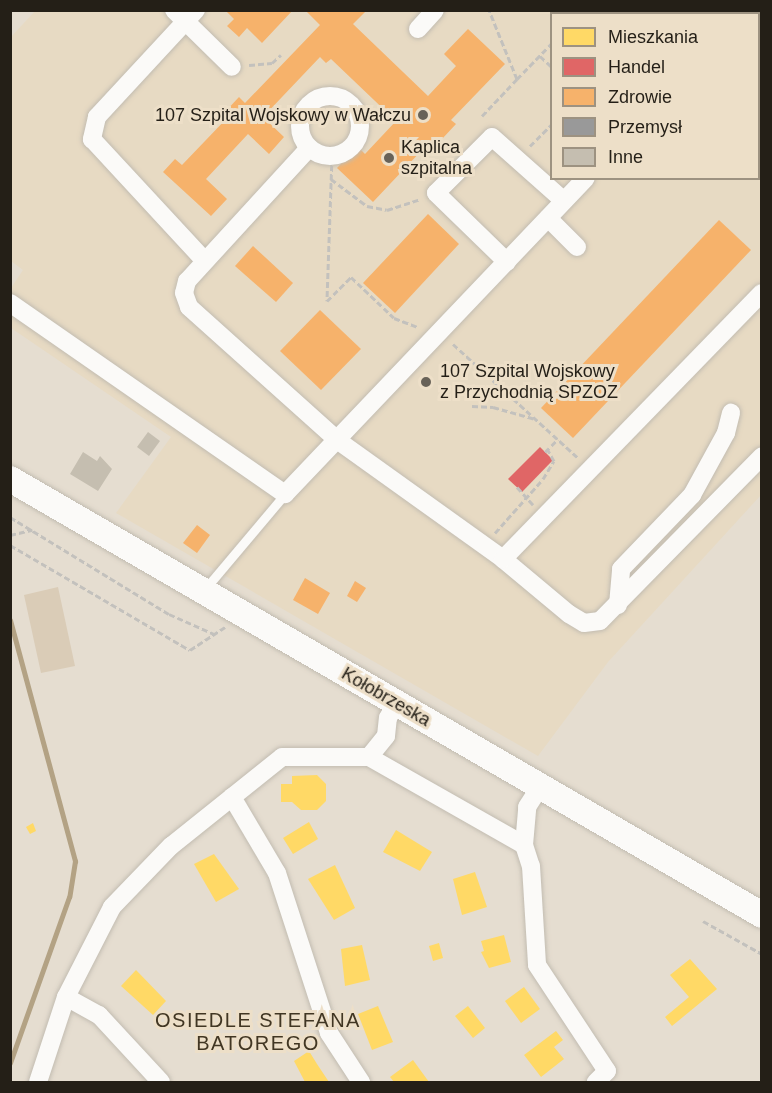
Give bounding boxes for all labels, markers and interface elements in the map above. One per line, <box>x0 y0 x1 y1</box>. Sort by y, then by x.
legend <box>550 12 760 180</box>
text: Mieszkania <box>608 27 698 47</box>
text: Handel <box>608 57 665 77</box>
text: Zdrowie <box>608 87 672 107</box>
place label: 107 Szpital Wojskowy w Wałczu <box>155 104 411 126</box>
marker: 107 Szpital Wojskowy w Wałczu <box>416 108 430 122</box>
text: Przemysł <box>608 117 682 137</box>
place label: Kaplica szpitalna <box>401 137 472 180</box>
text: Inne <box>608 147 643 167</box>
marker: Kaplica szpitalna <box>382 151 396 165</box>
place label: 107 Szpital Wojskowy z Przychodnią SPZOZ <box>440 361 618 404</box>
marker: 107 Szpital Wojskowy z Przychodnią SPZOZ <box>417 373 435 391</box>
street label: Kołobrzeska <box>338 663 434 731</box>
district label: OSIEDLE STEFANA BATOREGO <box>155 1009 361 1056</box>

